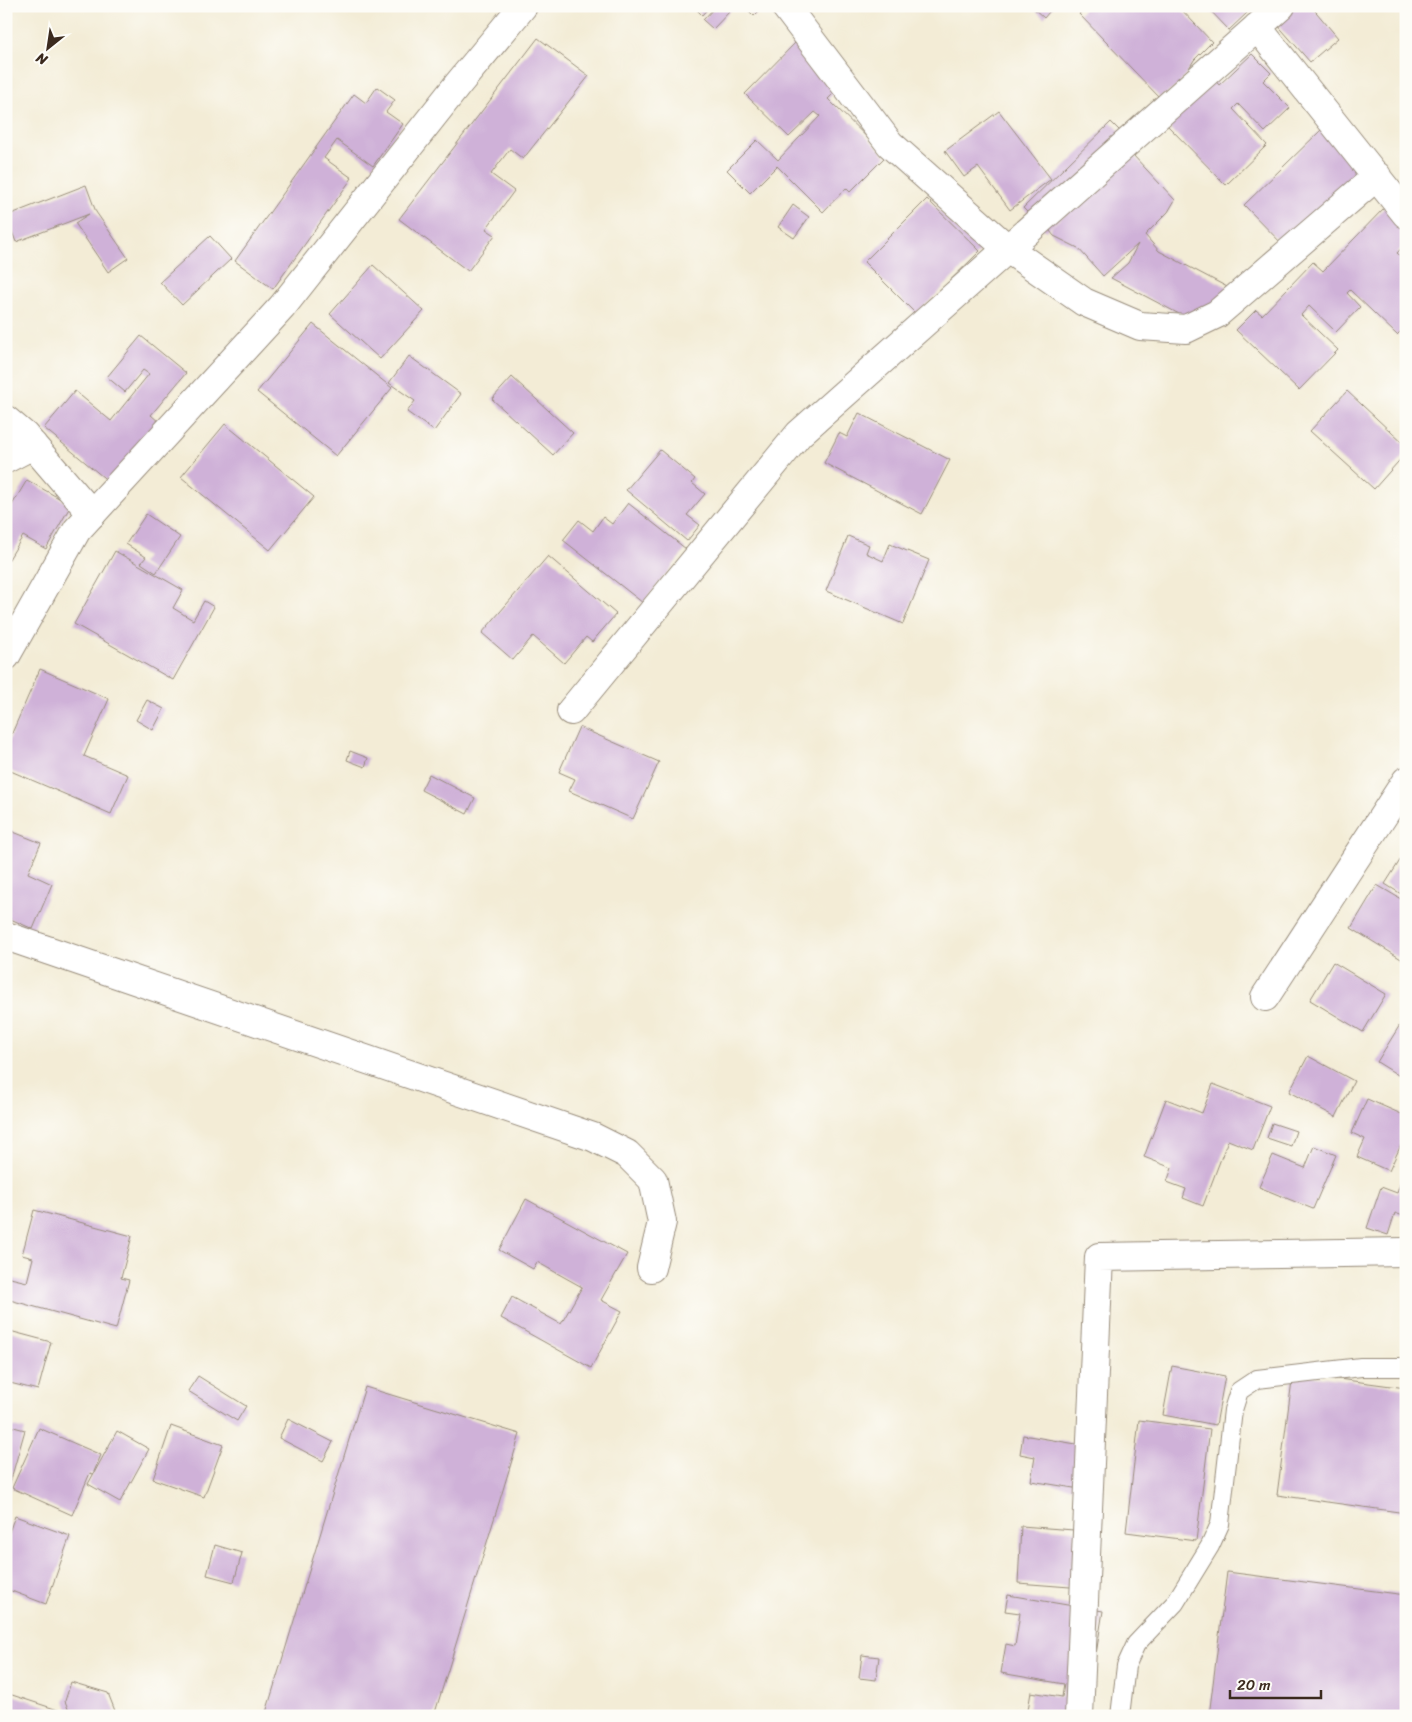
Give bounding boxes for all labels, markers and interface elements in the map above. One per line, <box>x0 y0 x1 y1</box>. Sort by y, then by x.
north arrow <box>22 22 72 72</box>
text: N <box>31 45 53 73</box>
scale bar <box>1230 1667 1321 1699</box>
text: 20 m <box>1237 1672 1271 1698</box>

